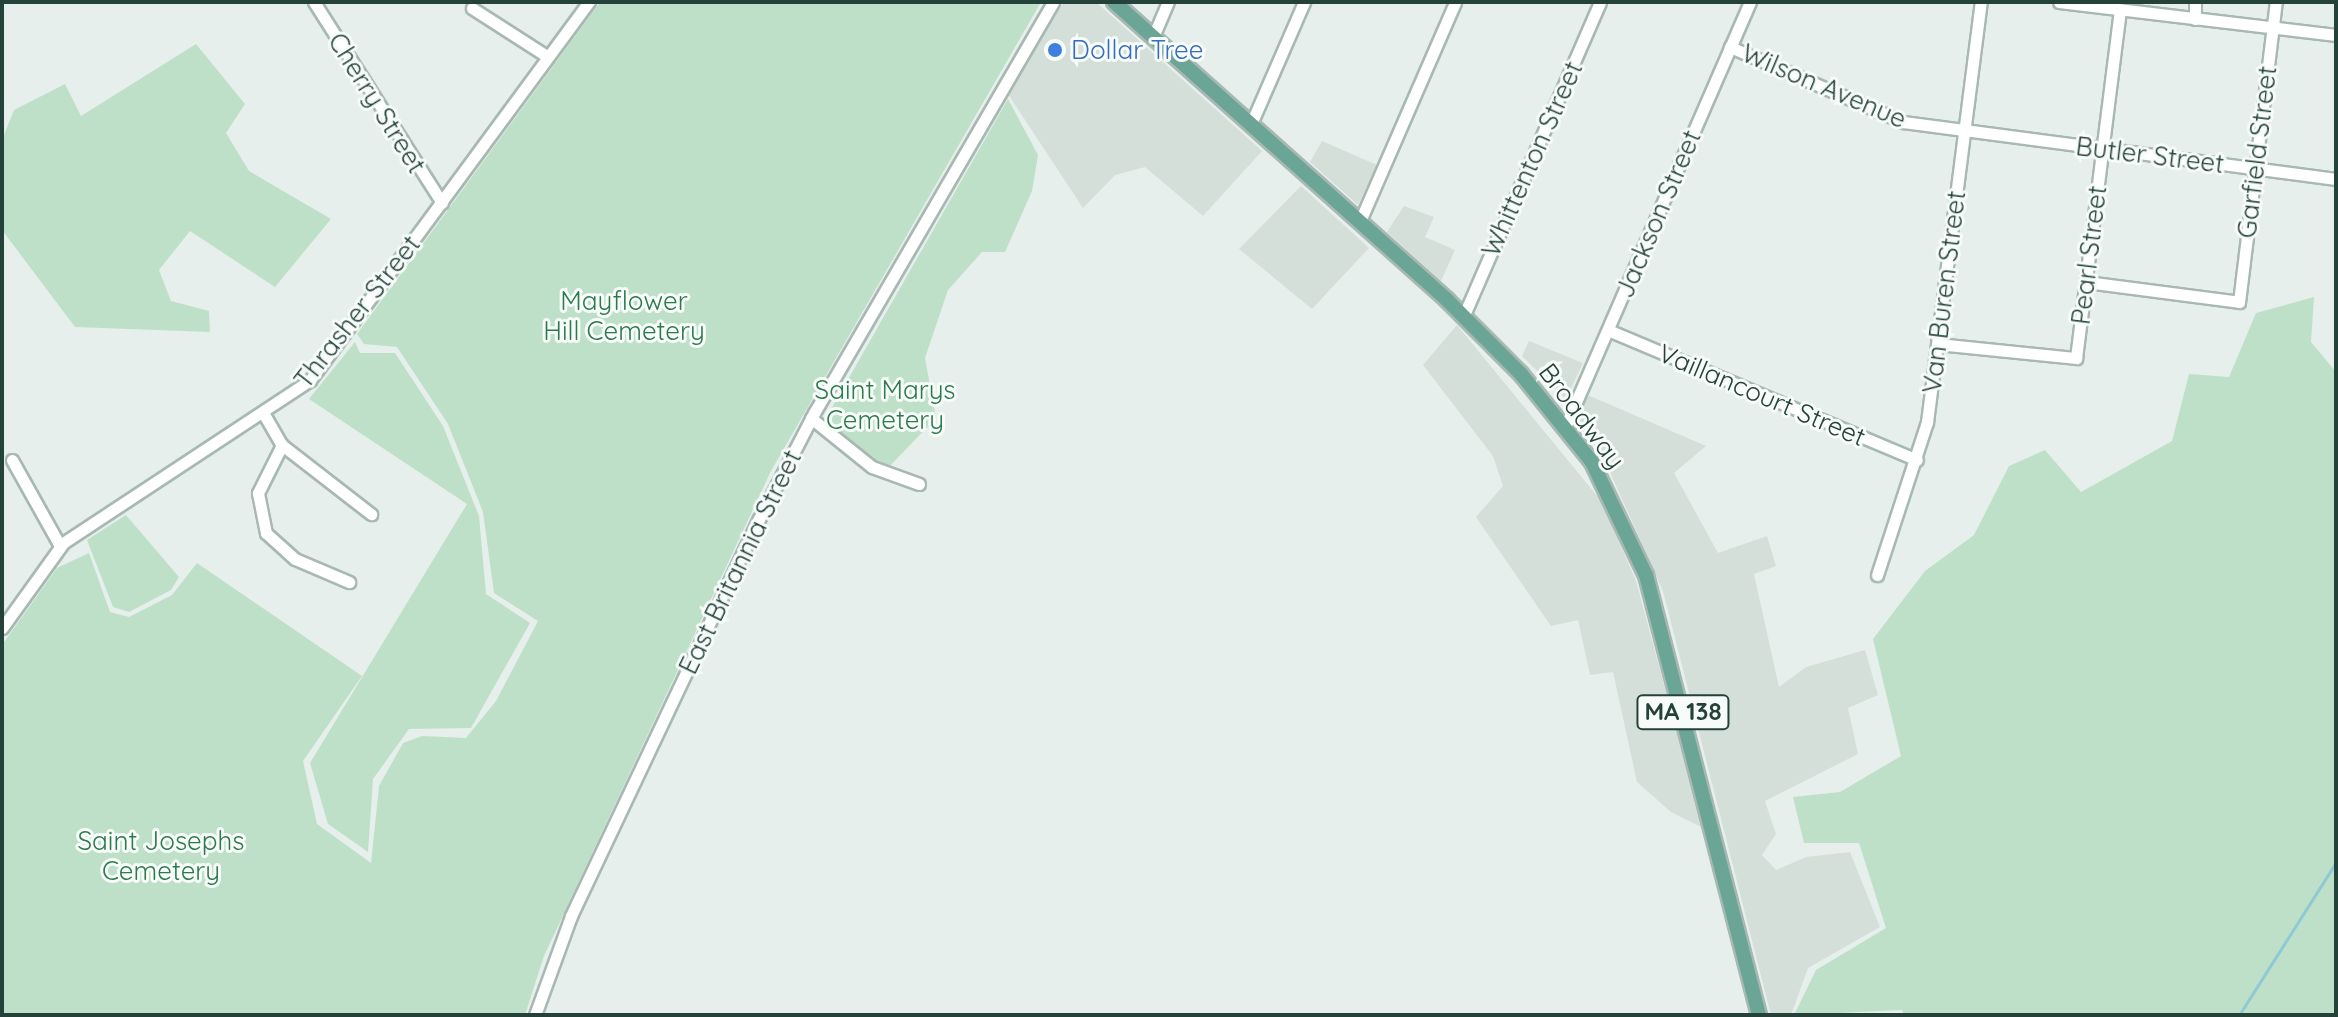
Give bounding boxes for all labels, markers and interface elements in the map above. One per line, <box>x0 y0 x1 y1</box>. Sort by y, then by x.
street label: Cherry Street <box>322 27 432 179</box>
place label: Dollar Tree <box>1071 34 1203 66</box>
street label: Wilson Avenue <box>1737 37 1911 135</box>
marker: Dollar Tree <box>1046 41 1064 59</box>
street label: Whittenton Street <box>1475 57 1589 261</box>
street label: Garfield Street <box>2231 64 2283 240</box>
street label: Jackson Street <box>1609 126 1707 302</box>
street label: Butler Street <box>2074 130 2226 180</box>
street label: Pearl Street <box>2065 184 2113 326</box>
street label: Van Buren Street <box>1916 189 1972 395</box>
street label: Thrasher Street <box>288 229 426 395</box>
park label: Mayflower Hill Cemetery <box>543 285 705 346</box>
street label: Vaillancourt Street <box>1654 337 1870 453</box>
street label: Broadway <box>1532 357 1632 475</box>
park label: Saint Marys Cemetery <box>815 374 955 436</box>
street label: East Britannia Street <box>672 445 808 679</box>
road number: MA 138 <box>1635 692 1731 732</box>
park label: Saint Josephs Cemetery <box>77 825 245 886</box>

